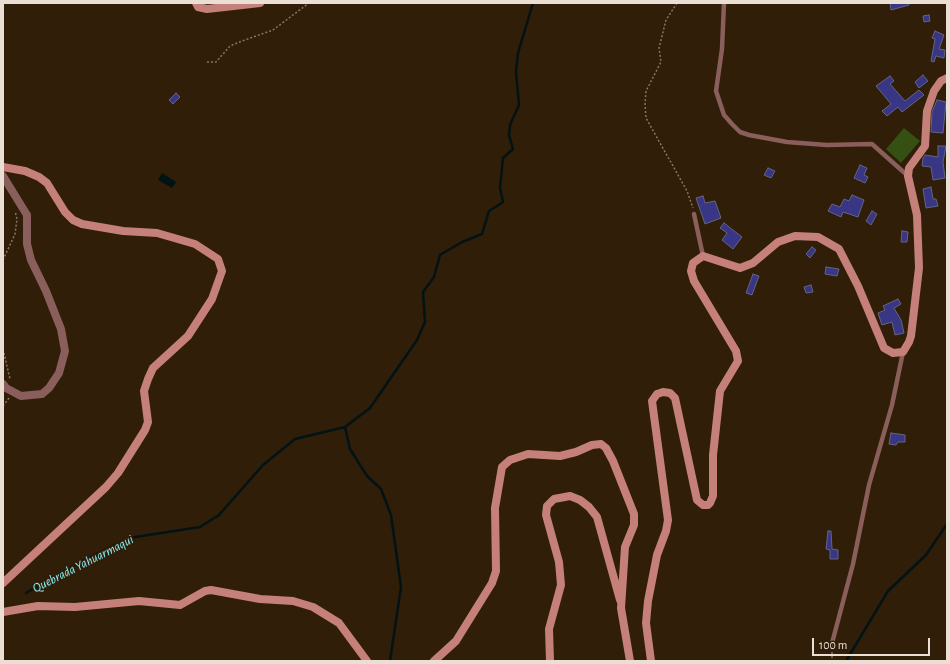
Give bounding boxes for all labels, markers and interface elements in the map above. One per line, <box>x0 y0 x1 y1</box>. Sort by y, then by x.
water label: Quebrada Yahuarmaqui <box>30 532 136 596</box>
scale bar <box>814 630 932 656</box>
text: 100 m <box>819 639 847 651</box>

